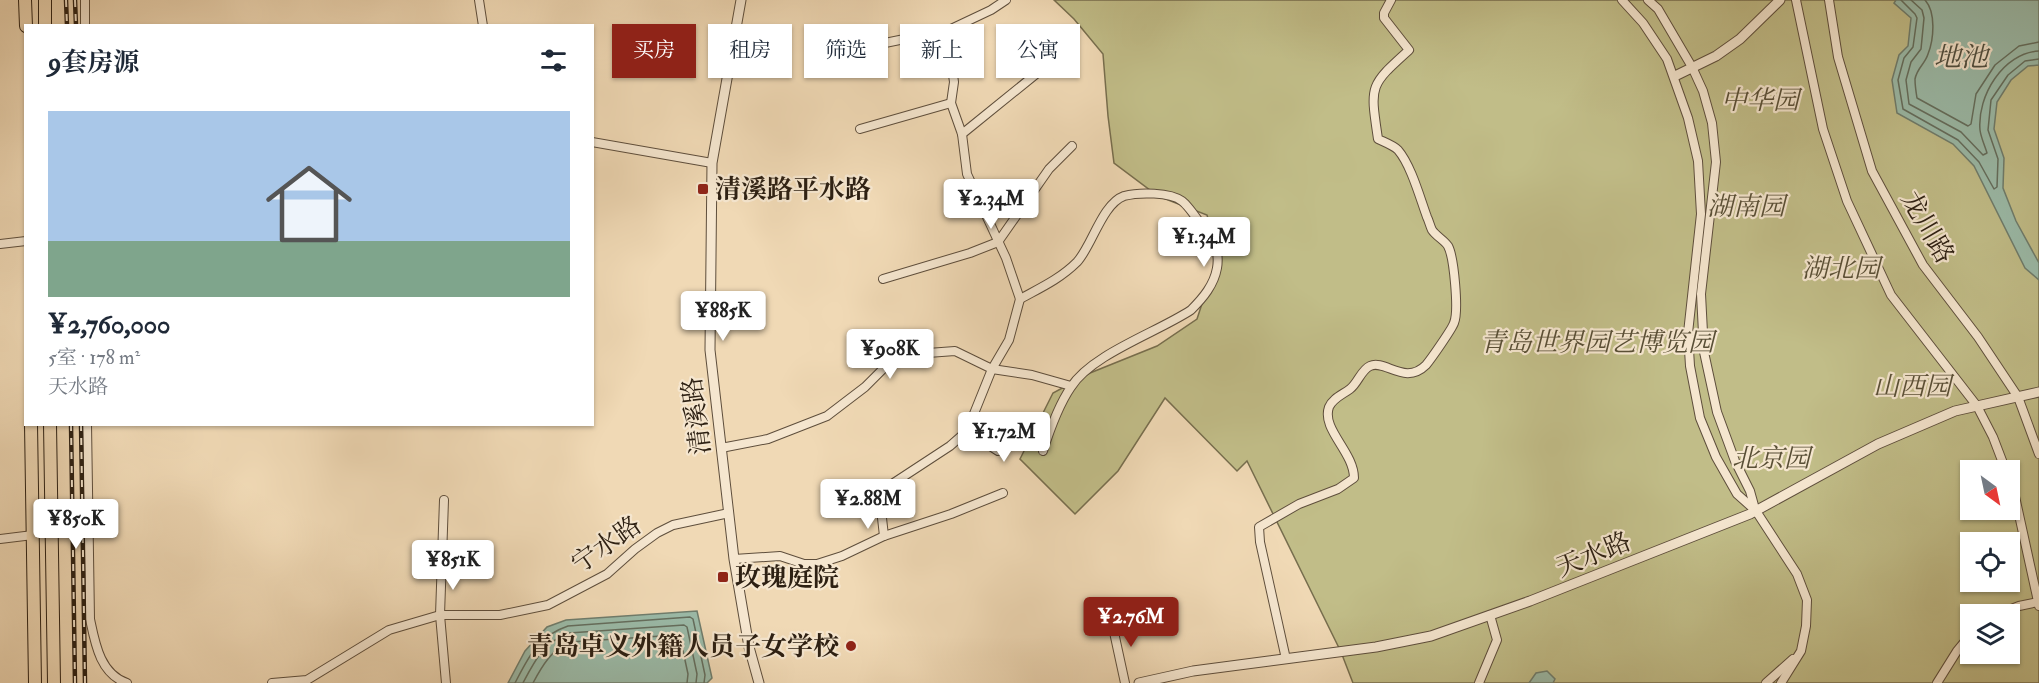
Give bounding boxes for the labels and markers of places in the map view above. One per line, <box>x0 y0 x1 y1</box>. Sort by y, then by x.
place label: 清溪路平水路 <box>715 174 871 206</box>
pin: ¥2.34M <box>942 179 1040 230</box>
marker: 清溪路平水路 <box>696 182 710 196</box>
pin: ¥1.34M <box>1155 217 1253 268</box>
pin: ¥885K <box>681 291 765 342</box>
pin: ¥908K <box>848 329 932 380</box>
pin: ¥1.72M <box>955 412 1053 463</box>
pin: ¥2.88M <box>819 479 917 530</box>
pin: ¥850K <box>34 499 118 550</box>
pin: ¥851K <box>411 540 495 591</box>
place label: 玫瑰庭院 <box>735 562 839 594</box>
marker: 玫瑰庭院 <box>716 570 730 584</box>
pin: ¥2.76M <box>1082 597 1180 648</box>
place label: 青岛卓义外籍人员子女学校 <box>527 631 839 663</box>
marker: 青岛卓义外籍人员子女学校 <box>844 639 858 653</box>

